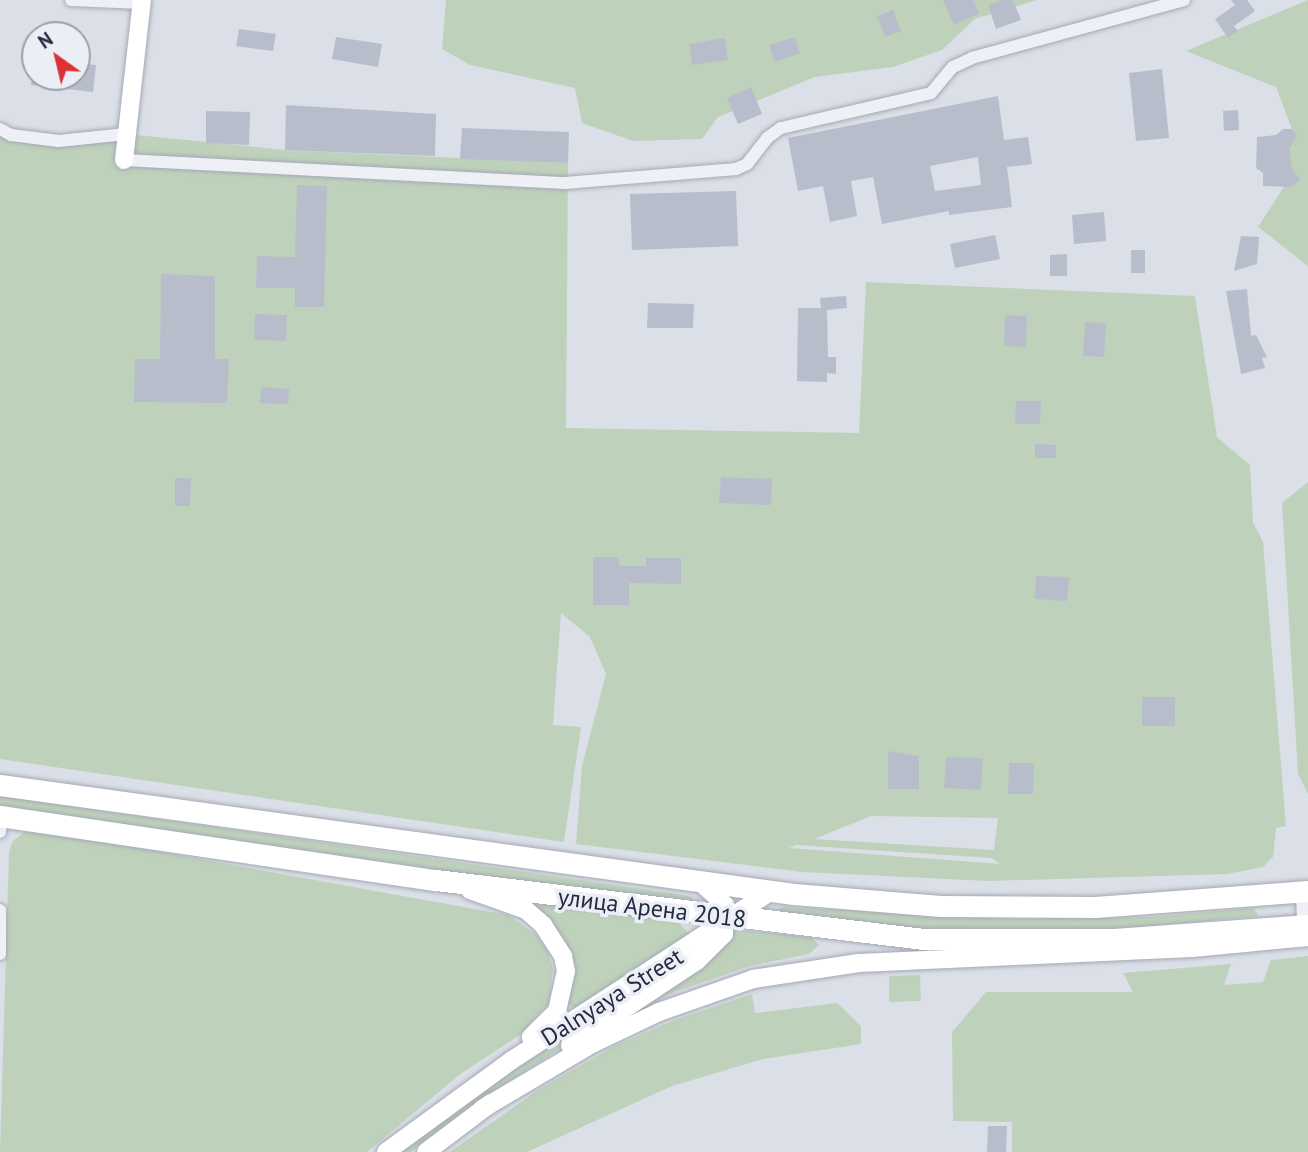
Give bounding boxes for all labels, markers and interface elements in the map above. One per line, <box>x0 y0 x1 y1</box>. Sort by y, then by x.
north arrow <box>21 21 91 91</box>
text: N <box>33 27 57 54</box>
street label: улица Арена 2018 <box>556 882 748 934</box>
street label: Dalnyaya Street <box>536 942 688 1052</box>

